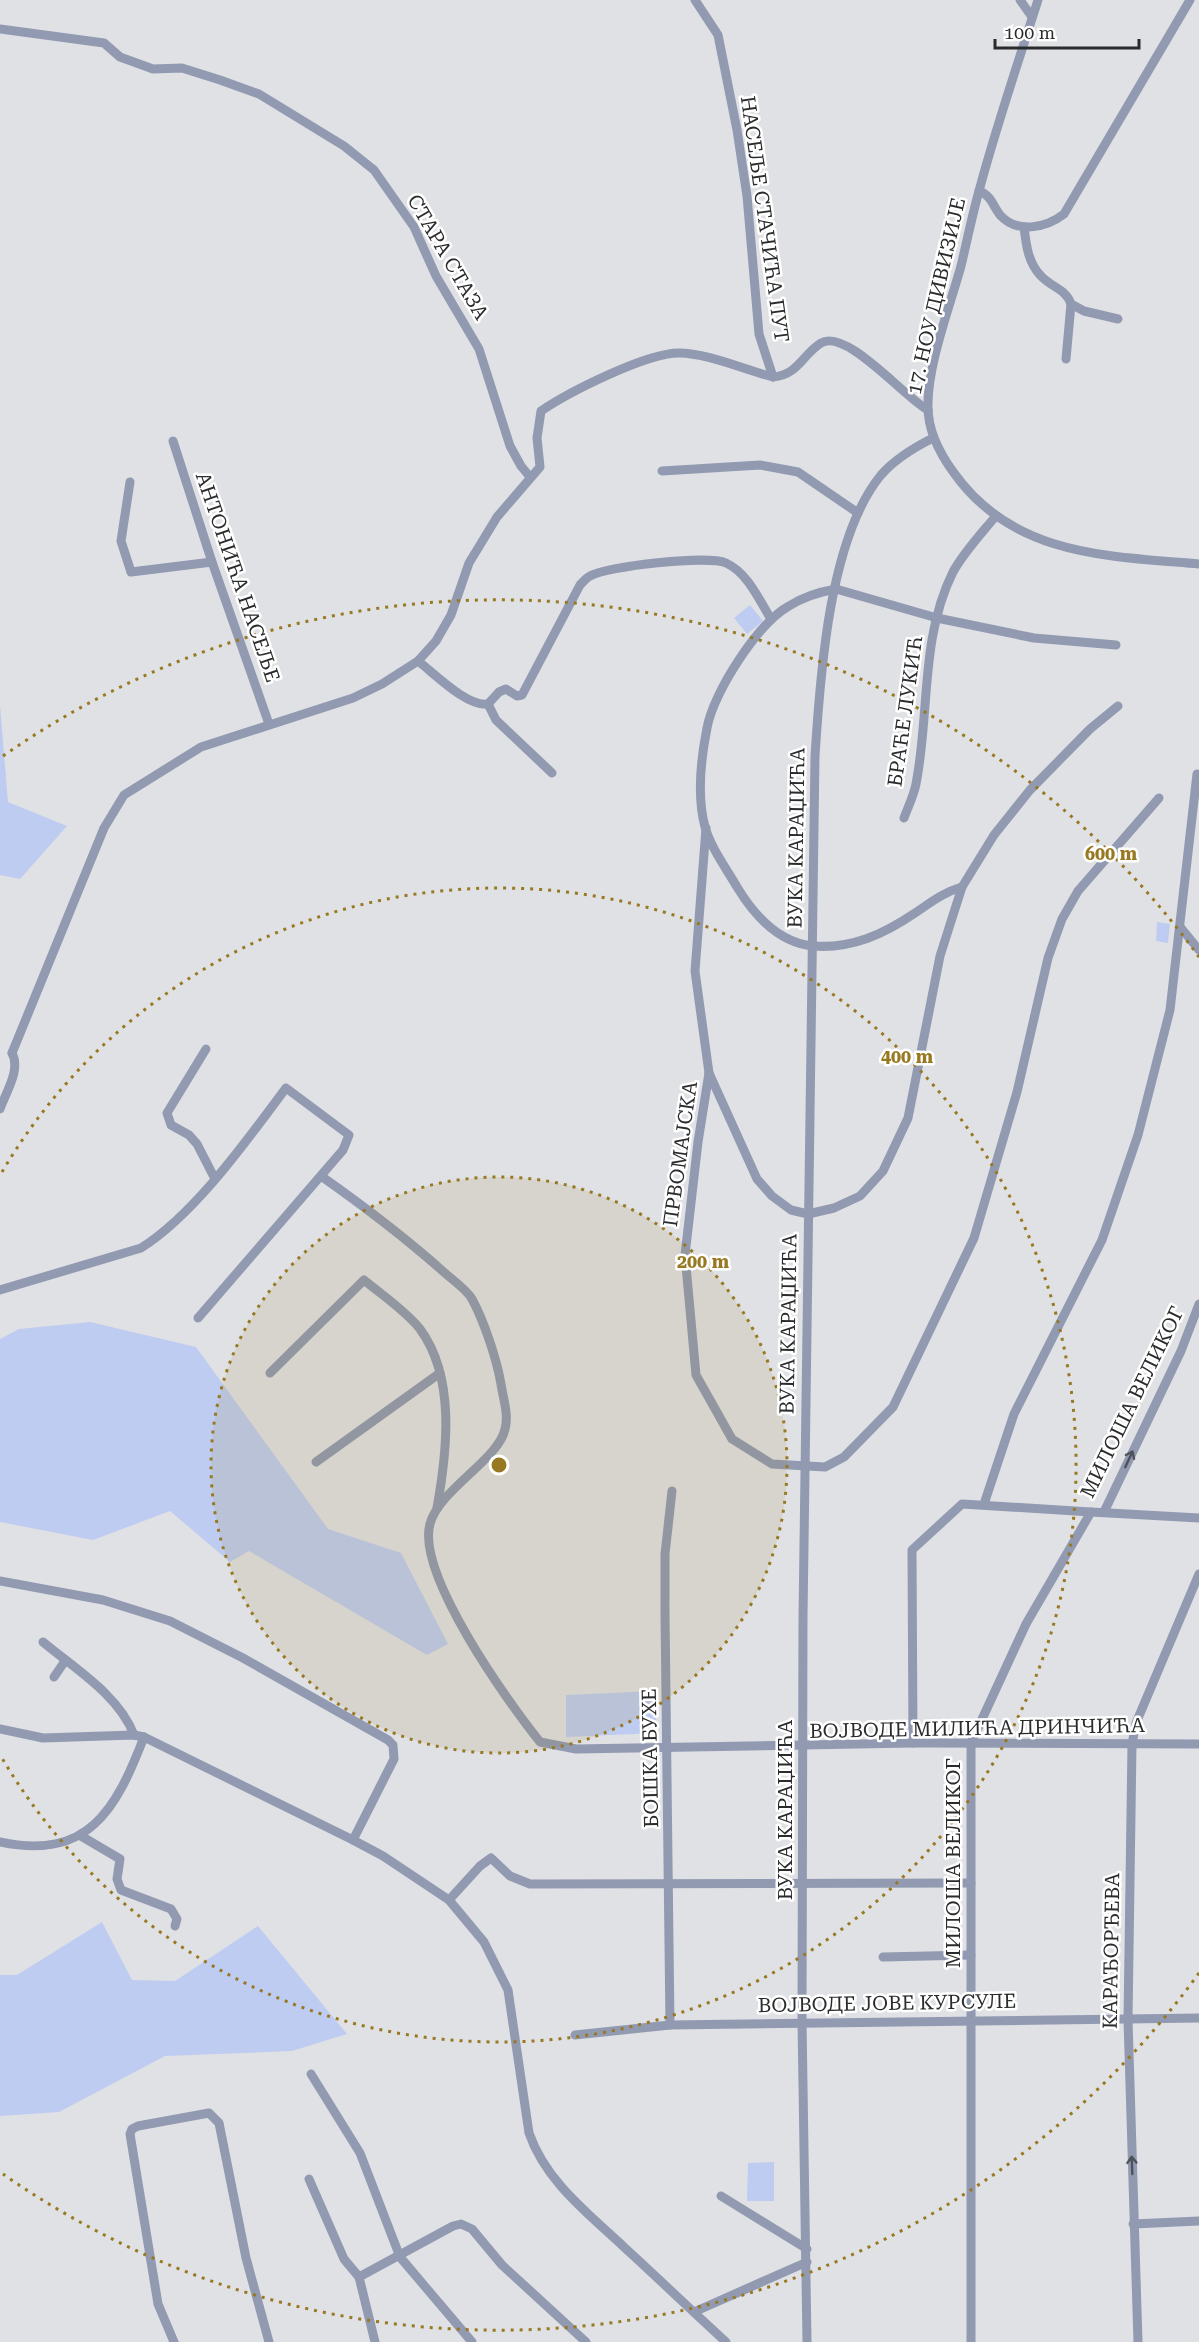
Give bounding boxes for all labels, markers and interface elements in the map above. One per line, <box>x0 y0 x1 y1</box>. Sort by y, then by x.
scale bar <box>995 12 1139 50</box>
text: 100 m <box>1004 22 1055 43</box>
street label: НАСЕЉЕ СТАЧИЋА ПУТ <box>736 94 794 344</box>
street label: СТАРА СТАЗА <box>402 190 494 324</box>
street label: 17. НОУ ДИВИЗИЈЕ <box>902 195 970 397</box>
street label: АНТОНИЋА НАСЕЉЕ <box>191 469 285 685</box>
street label: БРАЋЕ ЛУКИЋ <box>883 634 927 788</box>
street label: ВУКА КАРАЏИЋА <box>782 747 810 929</box>
text: 600 m <box>1085 843 1138 864</box>
text: 400 m <box>881 1046 934 1067</box>
street label: ПРВОМАЈСКА <box>658 1080 702 1228</box>
street label: ВУКА КАРАЏИЋА <box>774 1233 802 1415</box>
text: 200 m <box>677 1251 730 1272</box>
street label: МИЛОША ВЕЛИКОГ <box>1075 1302 1189 1502</box>
one-way arrow <box>1124 1451 1136 1469</box>
centre of rings <box>489 1455 509 1475</box>
street label: БОШКА БУХЕ <box>637 1688 663 1828</box>
street label: ВОЈВОДЕ МИЛИЋА ДРИНЧИЋА <box>809 1713 1145 1743</box>
street label: ВУКА КАРАЏИЋА <box>773 1720 797 1900</box>
street label: МИЛОША ВЕЛИКОГ <box>941 1758 965 1968</box>
street label: КАРАЂОРЂЕВА <box>1098 1873 1124 2029</box>
street label: ВОЈВОДЕ ЈОВЕ КУРСУЛЕ <box>758 1989 1016 2017</box>
one-way arrow <box>1126 2156 1137 2176</box>

